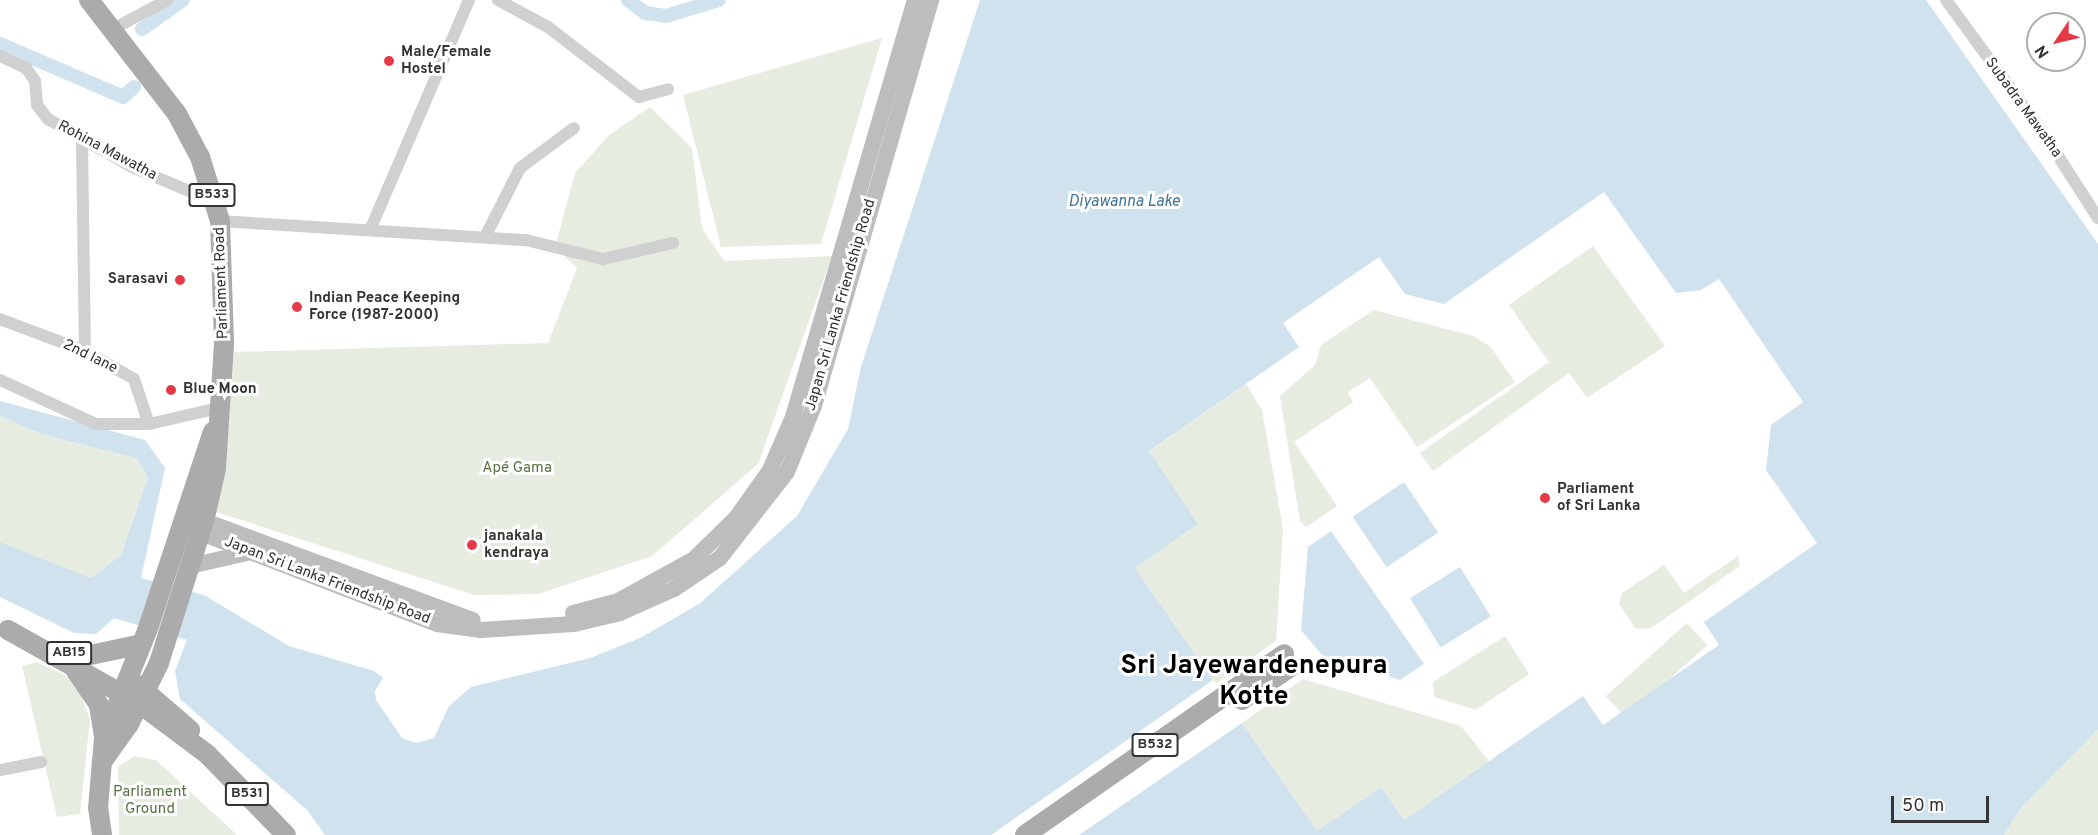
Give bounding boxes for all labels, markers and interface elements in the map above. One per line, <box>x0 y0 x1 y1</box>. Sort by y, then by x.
north arrow <box>2026 12 2086 72</box>
text: N <box>2031 41 2054 62</box>
place label: Male/Female Hostel <box>401 43 491 78</box>
marker: Male/Female Hostel <box>382 54 396 68</box>
street label: Subadra Mawatha <box>1981 55 2065 161</box>
street label: Rohina Mawatha <box>54 117 160 185</box>
road number: B533 <box>188 184 236 206</box>
water label: Diyawanna Lake <box>1068 192 1180 212</box>
street label: Japan Sri Lanka Friendship Road <box>802 197 880 413</box>
street label: Parliament Road <box>211 227 233 339</box>
place label: Sarasavi <box>108 271 168 289</box>
marker: Sarasavi <box>173 273 187 287</box>
place label: Indian Peace Keeping Force (1987-2000) <box>309 289 460 324</box>
marker: Indian Peace Keeping Force (1987-2000) <box>290 300 304 314</box>
street label: 2nd lane <box>60 336 120 378</box>
place label: Blue Moon <box>183 381 257 399</box>
marker: Blue Moon <box>164 383 178 397</box>
park label: Apé Gama <box>482 460 552 478</box>
place label: Parliament of Sri Lanka <box>1557 480 1640 515</box>
marker: Parliament of Sri Lanka <box>1538 491 1552 505</box>
place label: janakala kendraya <box>484 527 549 562</box>
street label: Japan Sri Lanka Friendship Road <box>221 533 433 629</box>
marker: janakala kendraya <box>465 538 479 552</box>
road number: AB15 <box>45 642 93 664</box>
district label: Sri Jayewardenepura Kotte <box>1120 650 1388 713</box>
road number: B532 <box>1131 734 1179 756</box>
park label: Parliament Ground <box>113 783 187 818</box>
road number: B531 <box>224 783 270 805</box>
scale bar <box>1894 784 1992 822</box>
text: 50 m <box>1902 795 1944 818</box>

